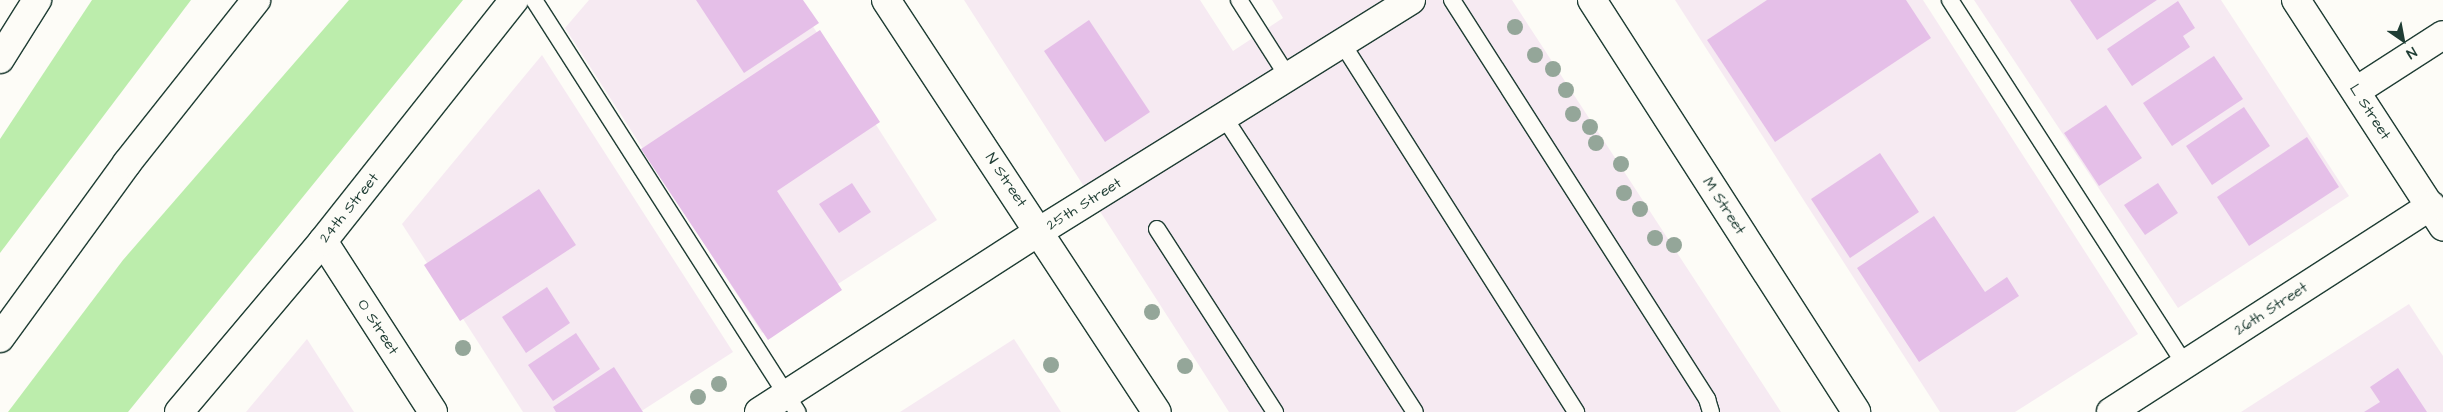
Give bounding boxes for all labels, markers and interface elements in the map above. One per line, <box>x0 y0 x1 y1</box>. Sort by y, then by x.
north arrow <box>2378 15 2428 65</box>
text: N <box>2402 42 2420 63</box>
street label: L Street <box>2345 81 2395 143</box>
street label: N Street <box>981 149 1031 211</box>
street label: 24th Street <box>315 169 383 247</box>
street label: 25th Street <box>1043 174 1125 234</box>
street label: M Street <box>1699 174 1749 238</box>
street label: 26th Street <box>2231 279 2311 339</box>
street label: O Street <box>353 296 403 358</box>

